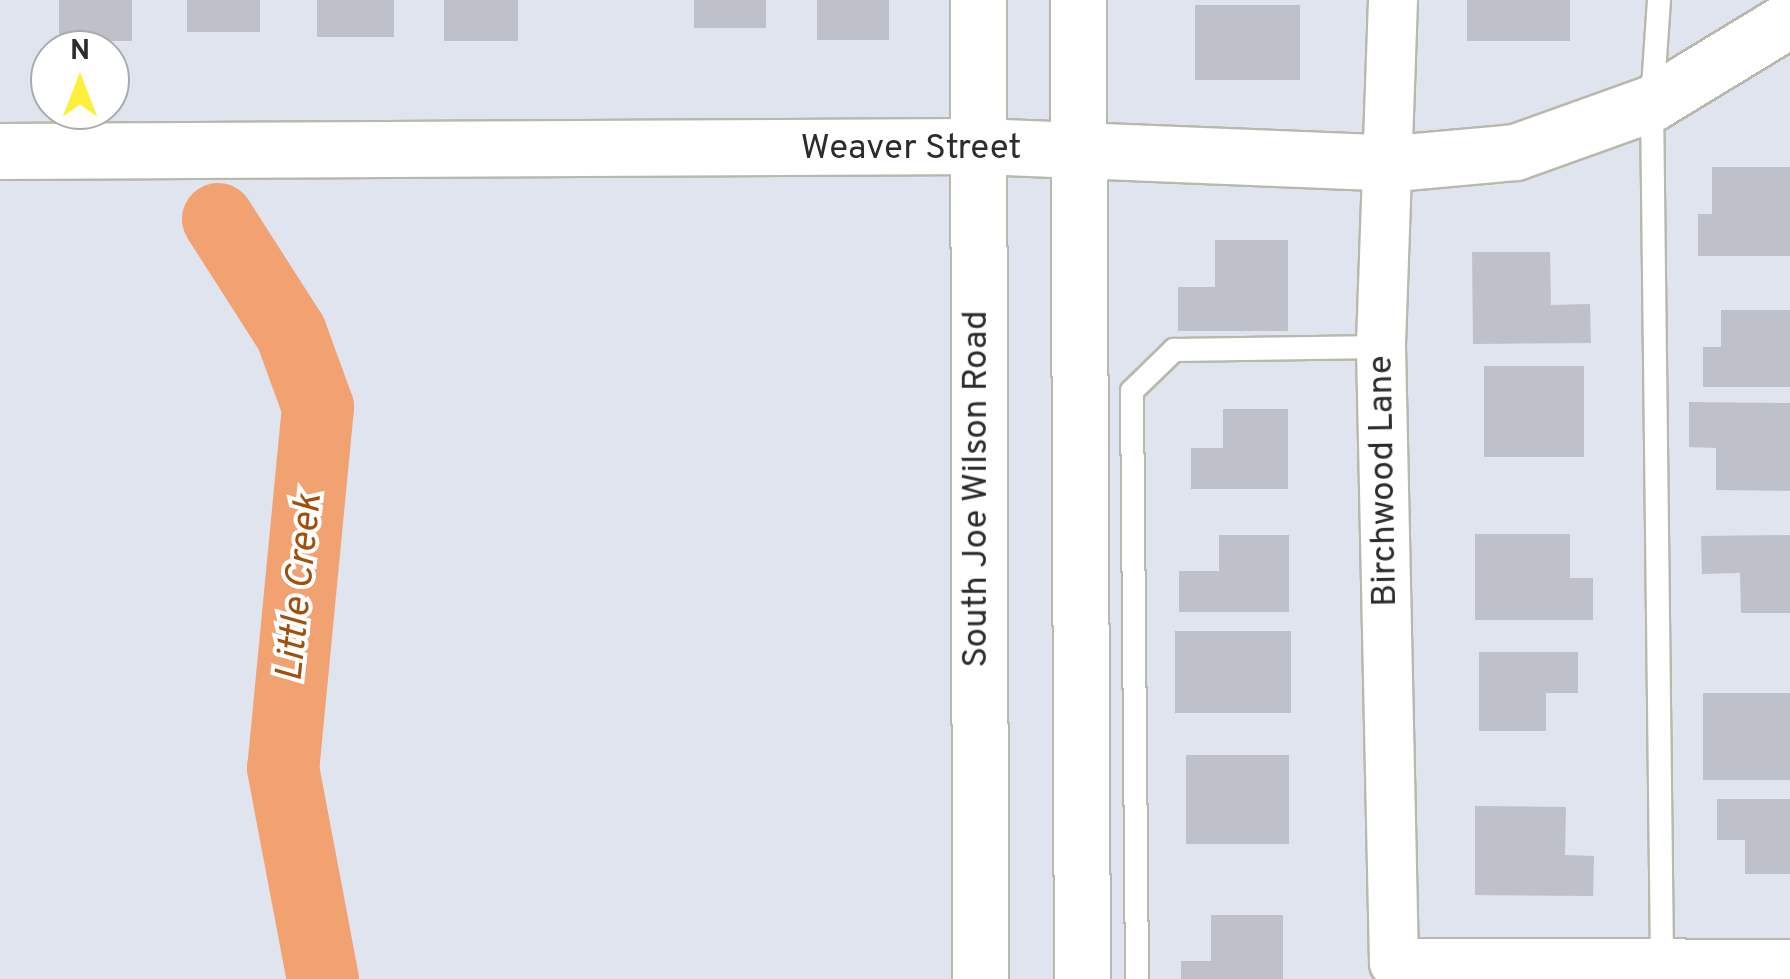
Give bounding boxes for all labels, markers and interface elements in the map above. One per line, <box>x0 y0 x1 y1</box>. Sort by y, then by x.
north arrow <box>30 30 130 130</box>
text: N <box>70 34 90 70</box>
street label: Weaver Street <box>801 128 1021 170</box>
street label: South Joe Wilson Road <box>956 310 998 668</box>
street label: Birchwood Lane <box>1361 355 1407 607</box>
water label: Little Creek <box>268 492 334 684</box>

